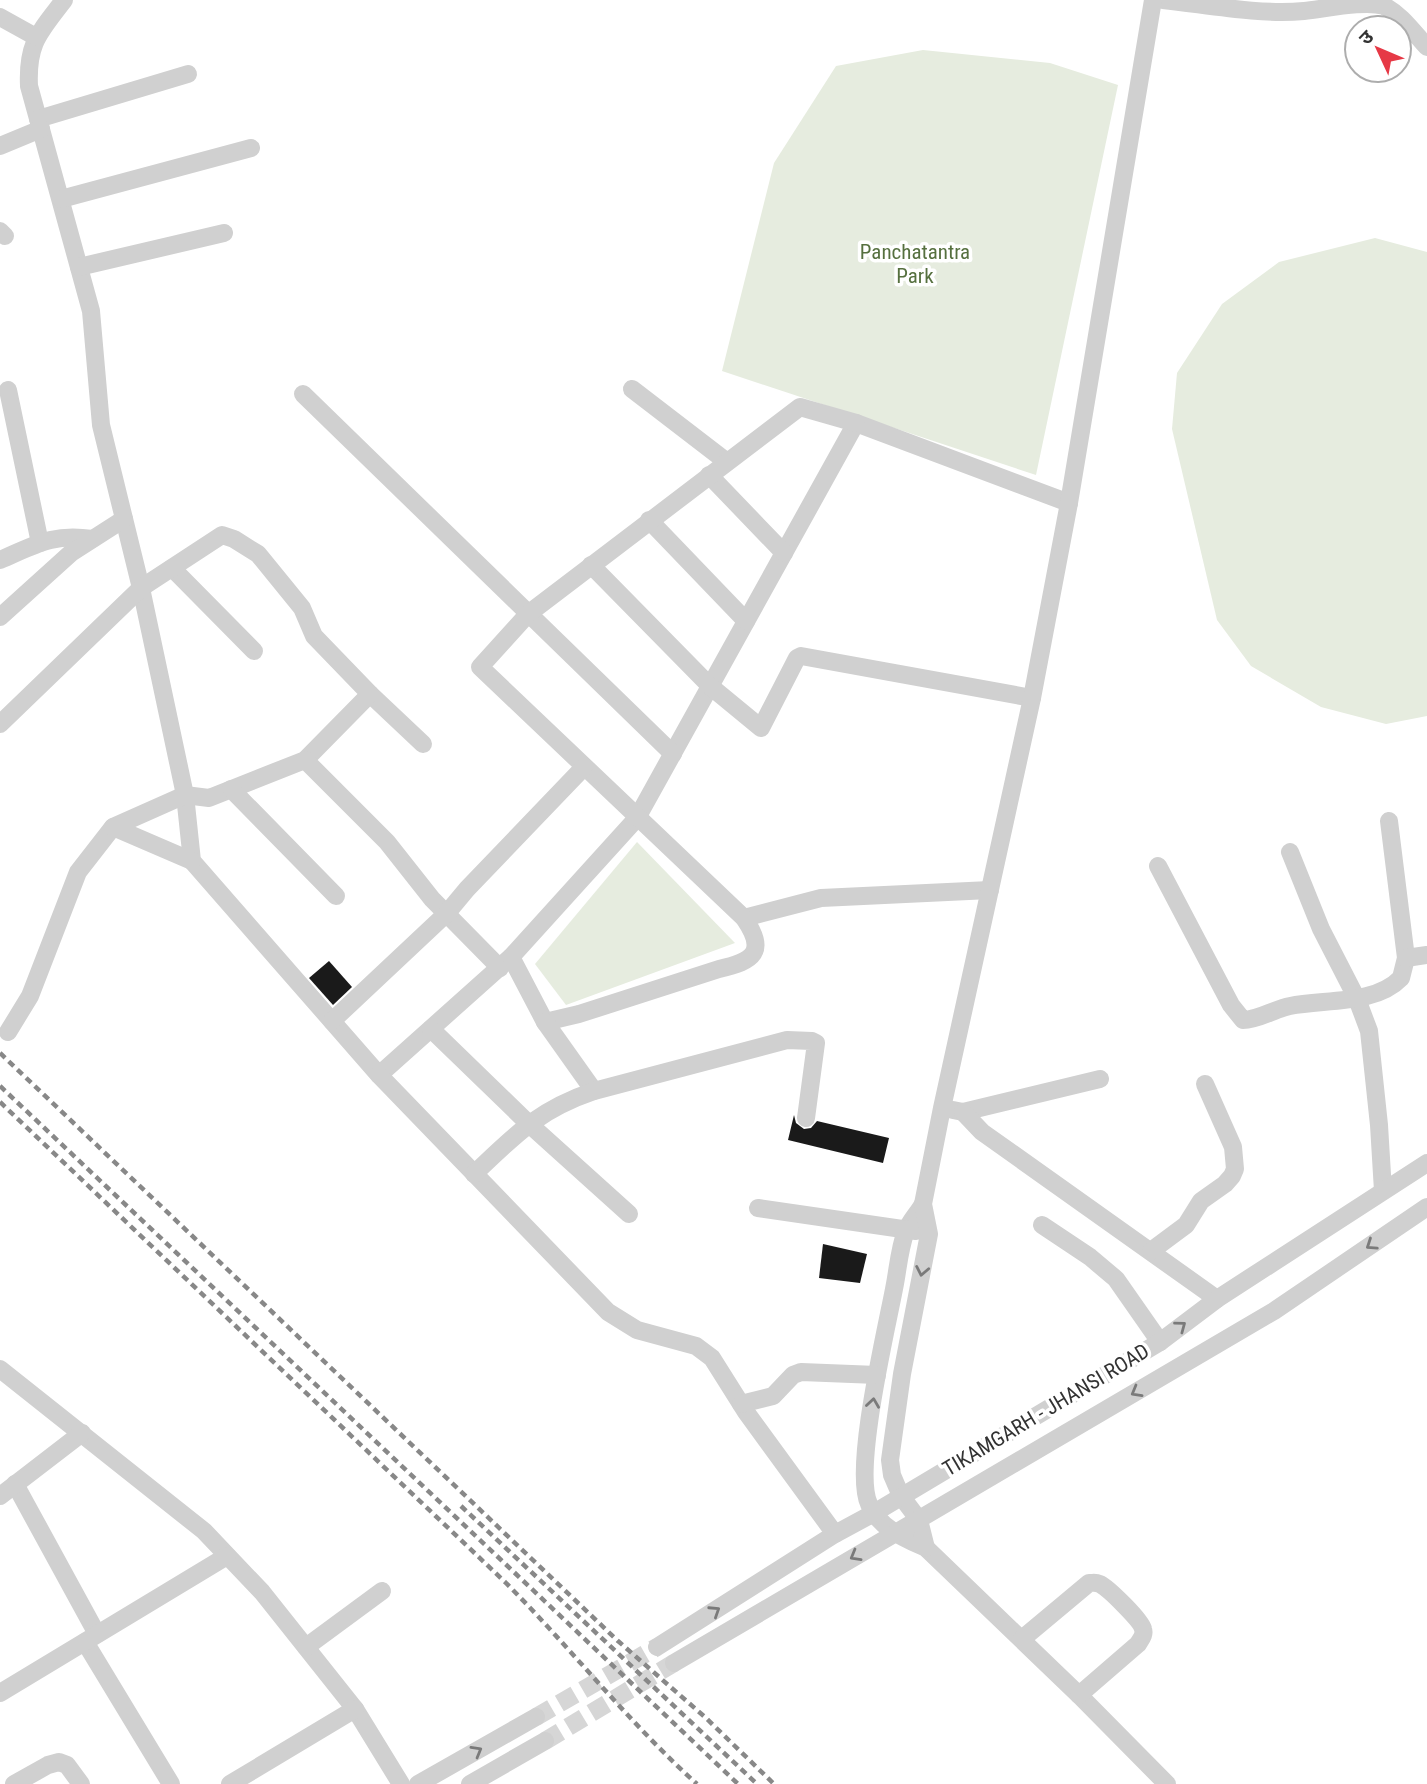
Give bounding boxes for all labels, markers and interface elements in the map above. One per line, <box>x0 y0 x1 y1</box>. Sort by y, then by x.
north arrow <box>1343 14 1413 84</box>
text: उ <box>1354 25 1379 50</box>
park label: Panchatantra Park <box>860 240 970 288</box>
one-way arrow <box>1365 1237 1378 1250</box>
one-way arrow <box>915 1265 930 1277</box>
one-way arrow <box>1173 1322 1186 1335</box>
street label: TIKAMGARH - JHANSI ROAD <box>939 1339 1153 1481</box>
one-way arrow <box>1131 1384 1144 1397</box>
one-way arrow <box>866 1397 881 1409</box>
one-way arrow <box>850 1548 863 1561</box>
one-way arrow <box>707 1606 720 1619</box>
one-way arrow <box>470 1746 483 1759</box>

